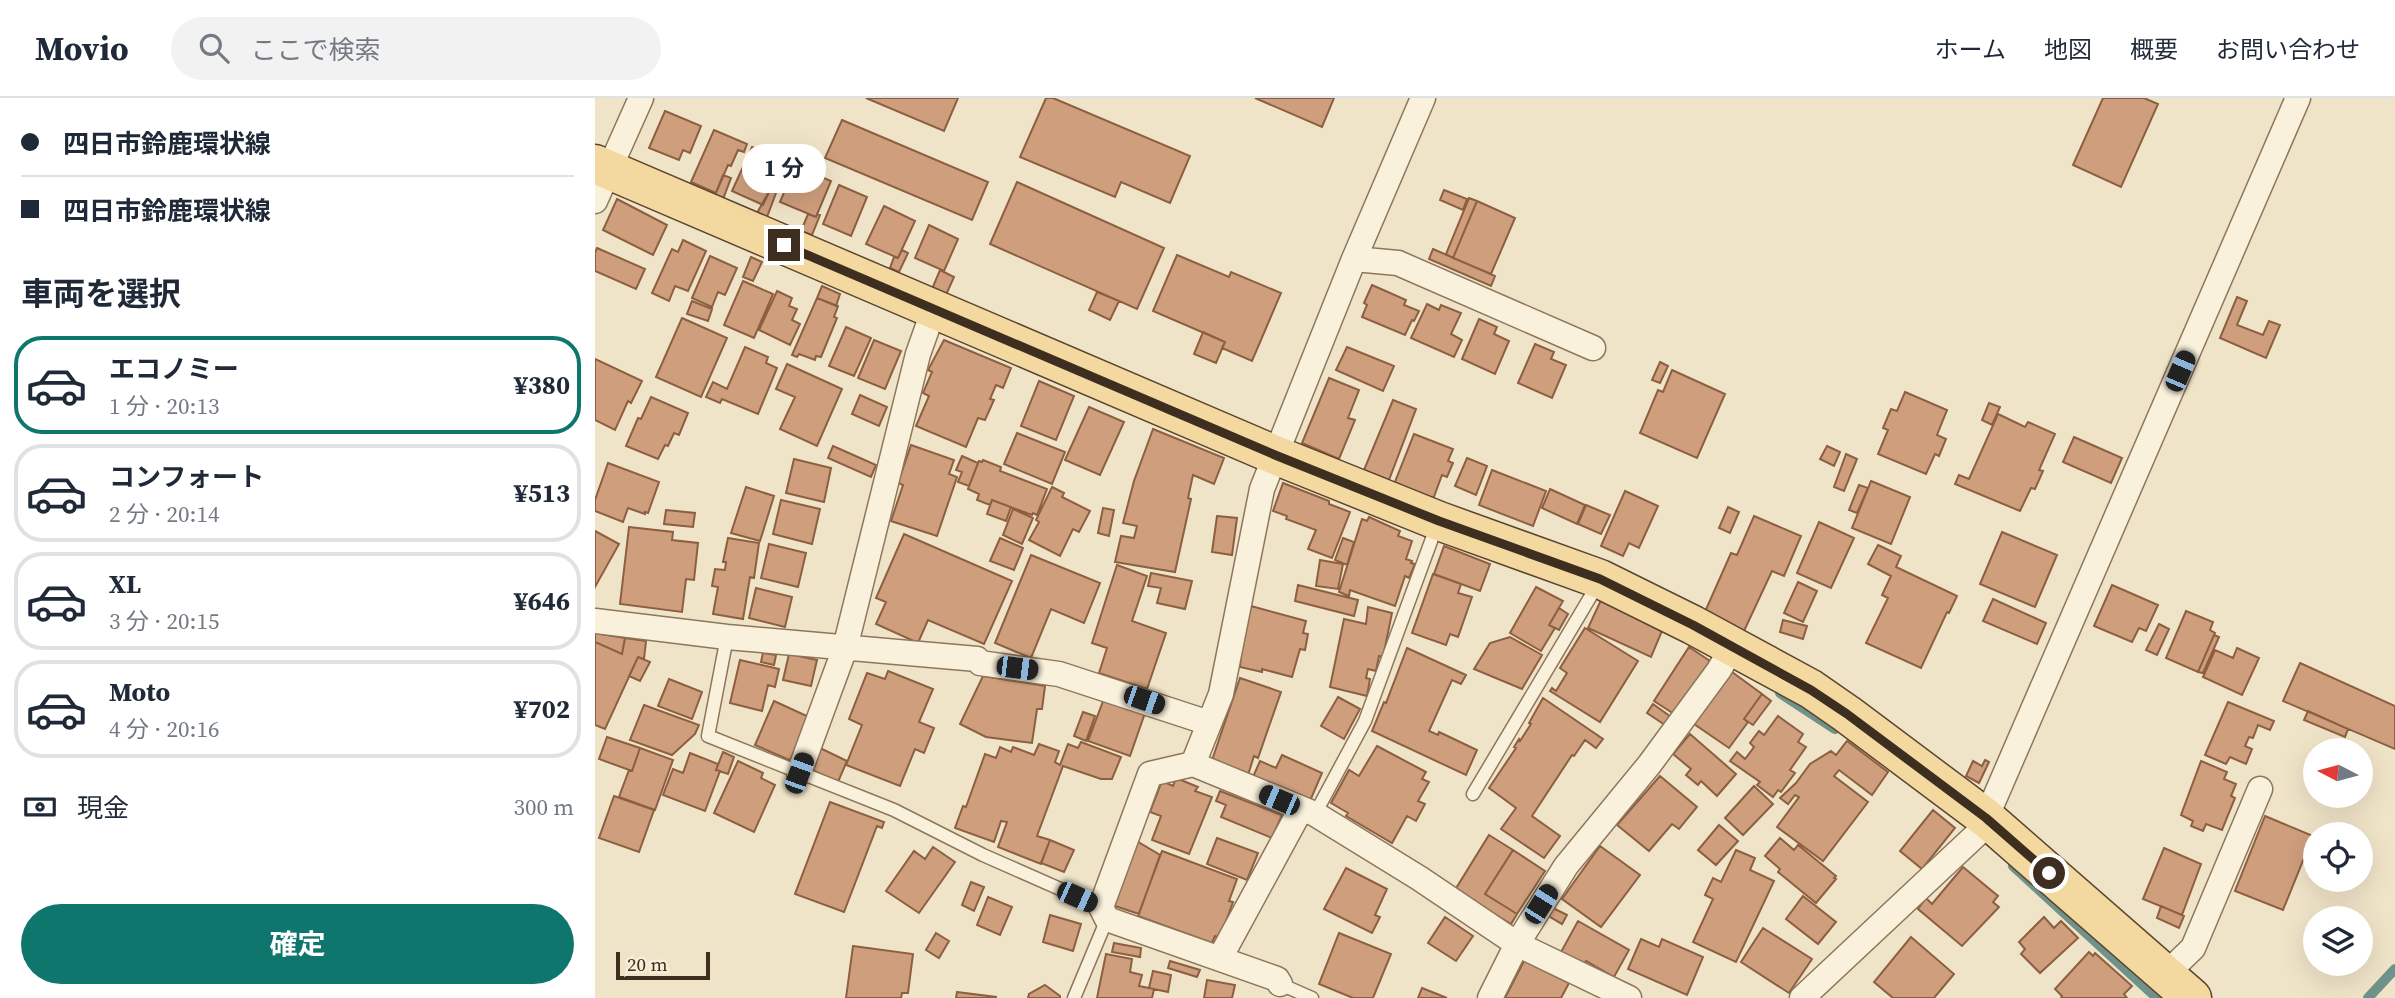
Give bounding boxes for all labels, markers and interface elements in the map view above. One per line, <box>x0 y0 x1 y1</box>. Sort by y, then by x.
search box <box>171 17 661 80</box>
text: Movio <box>35 26 129 71</box>
icon: search <box>195 29 233 67</box>
text: ここで検索 <box>251 32 381 68</box>
text: ホーム <box>1935 33 2006 66</box>
text: 地図 <box>2044 33 2092 66</box>
text: 概要 <box>2130 33 2178 66</box>
text: お問い合わせ <box>2216 33 2360 66</box>
text: 四日市鈴鹿環状線 <box>63 126 271 162</box>
callout: 1 分 <box>742 144 826 192</box>
text: 1 分 <box>764 152 804 184</box>
text: 四日市鈴鹿環状線 <box>63 193 271 229</box>
route end <box>768 229 800 261</box>
text: 車両を選択 <box>21 272 181 316</box>
car <box>2163 348 2198 394</box>
text: エコノミー <box>109 351 239 387</box>
icon: car <box>25 354 88 417</box>
text: ¥380 <box>514 367 570 403</box>
text: 1 分 · 20:13 <box>109 390 219 422</box>
text: コンフォート <box>109 459 264 495</box>
icon: car <box>25 462 88 525</box>
text: ¥513 <box>514 475 570 511</box>
text: 2 分 · 20:14 <box>109 498 219 530</box>
text: XL <box>109 566 141 602</box>
icon: car <box>25 570 88 633</box>
text: ¥646 <box>514 583 570 619</box>
text: 3 分 · 20:15 <box>109 605 219 637</box>
car <box>995 655 1040 681</box>
text: Moto <box>109 674 170 710</box>
icon: car <box>25 678 88 741</box>
car <box>1121 683 1168 717</box>
text: ¥702 <box>514 691 570 727</box>
text: 4 分 · 20:16 <box>109 713 219 745</box>
north arrow <box>2303 738 2373 808</box>
map controls <box>2303 738 2373 976</box>
car <box>782 750 817 796</box>
car <box>1256 782 1303 818</box>
icon: cash <box>21 788 59 826</box>
text: 現金 <box>77 790 129 826</box>
text: 300 m <box>513 791 574 823</box>
button: locate <box>2303 822 2373 892</box>
route start <box>2033 857 2065 889</box>
car <box>1054 879 1101 915</box>
car <box>1521 881 1562 927</box>
button: 確定 <box>21 904 574 984</box>
button: layers <box>2303 906 2373 976</box>
scale bar <box>616 949 711 981</box>
text: 20 m <box>627 951 668 977</box>

